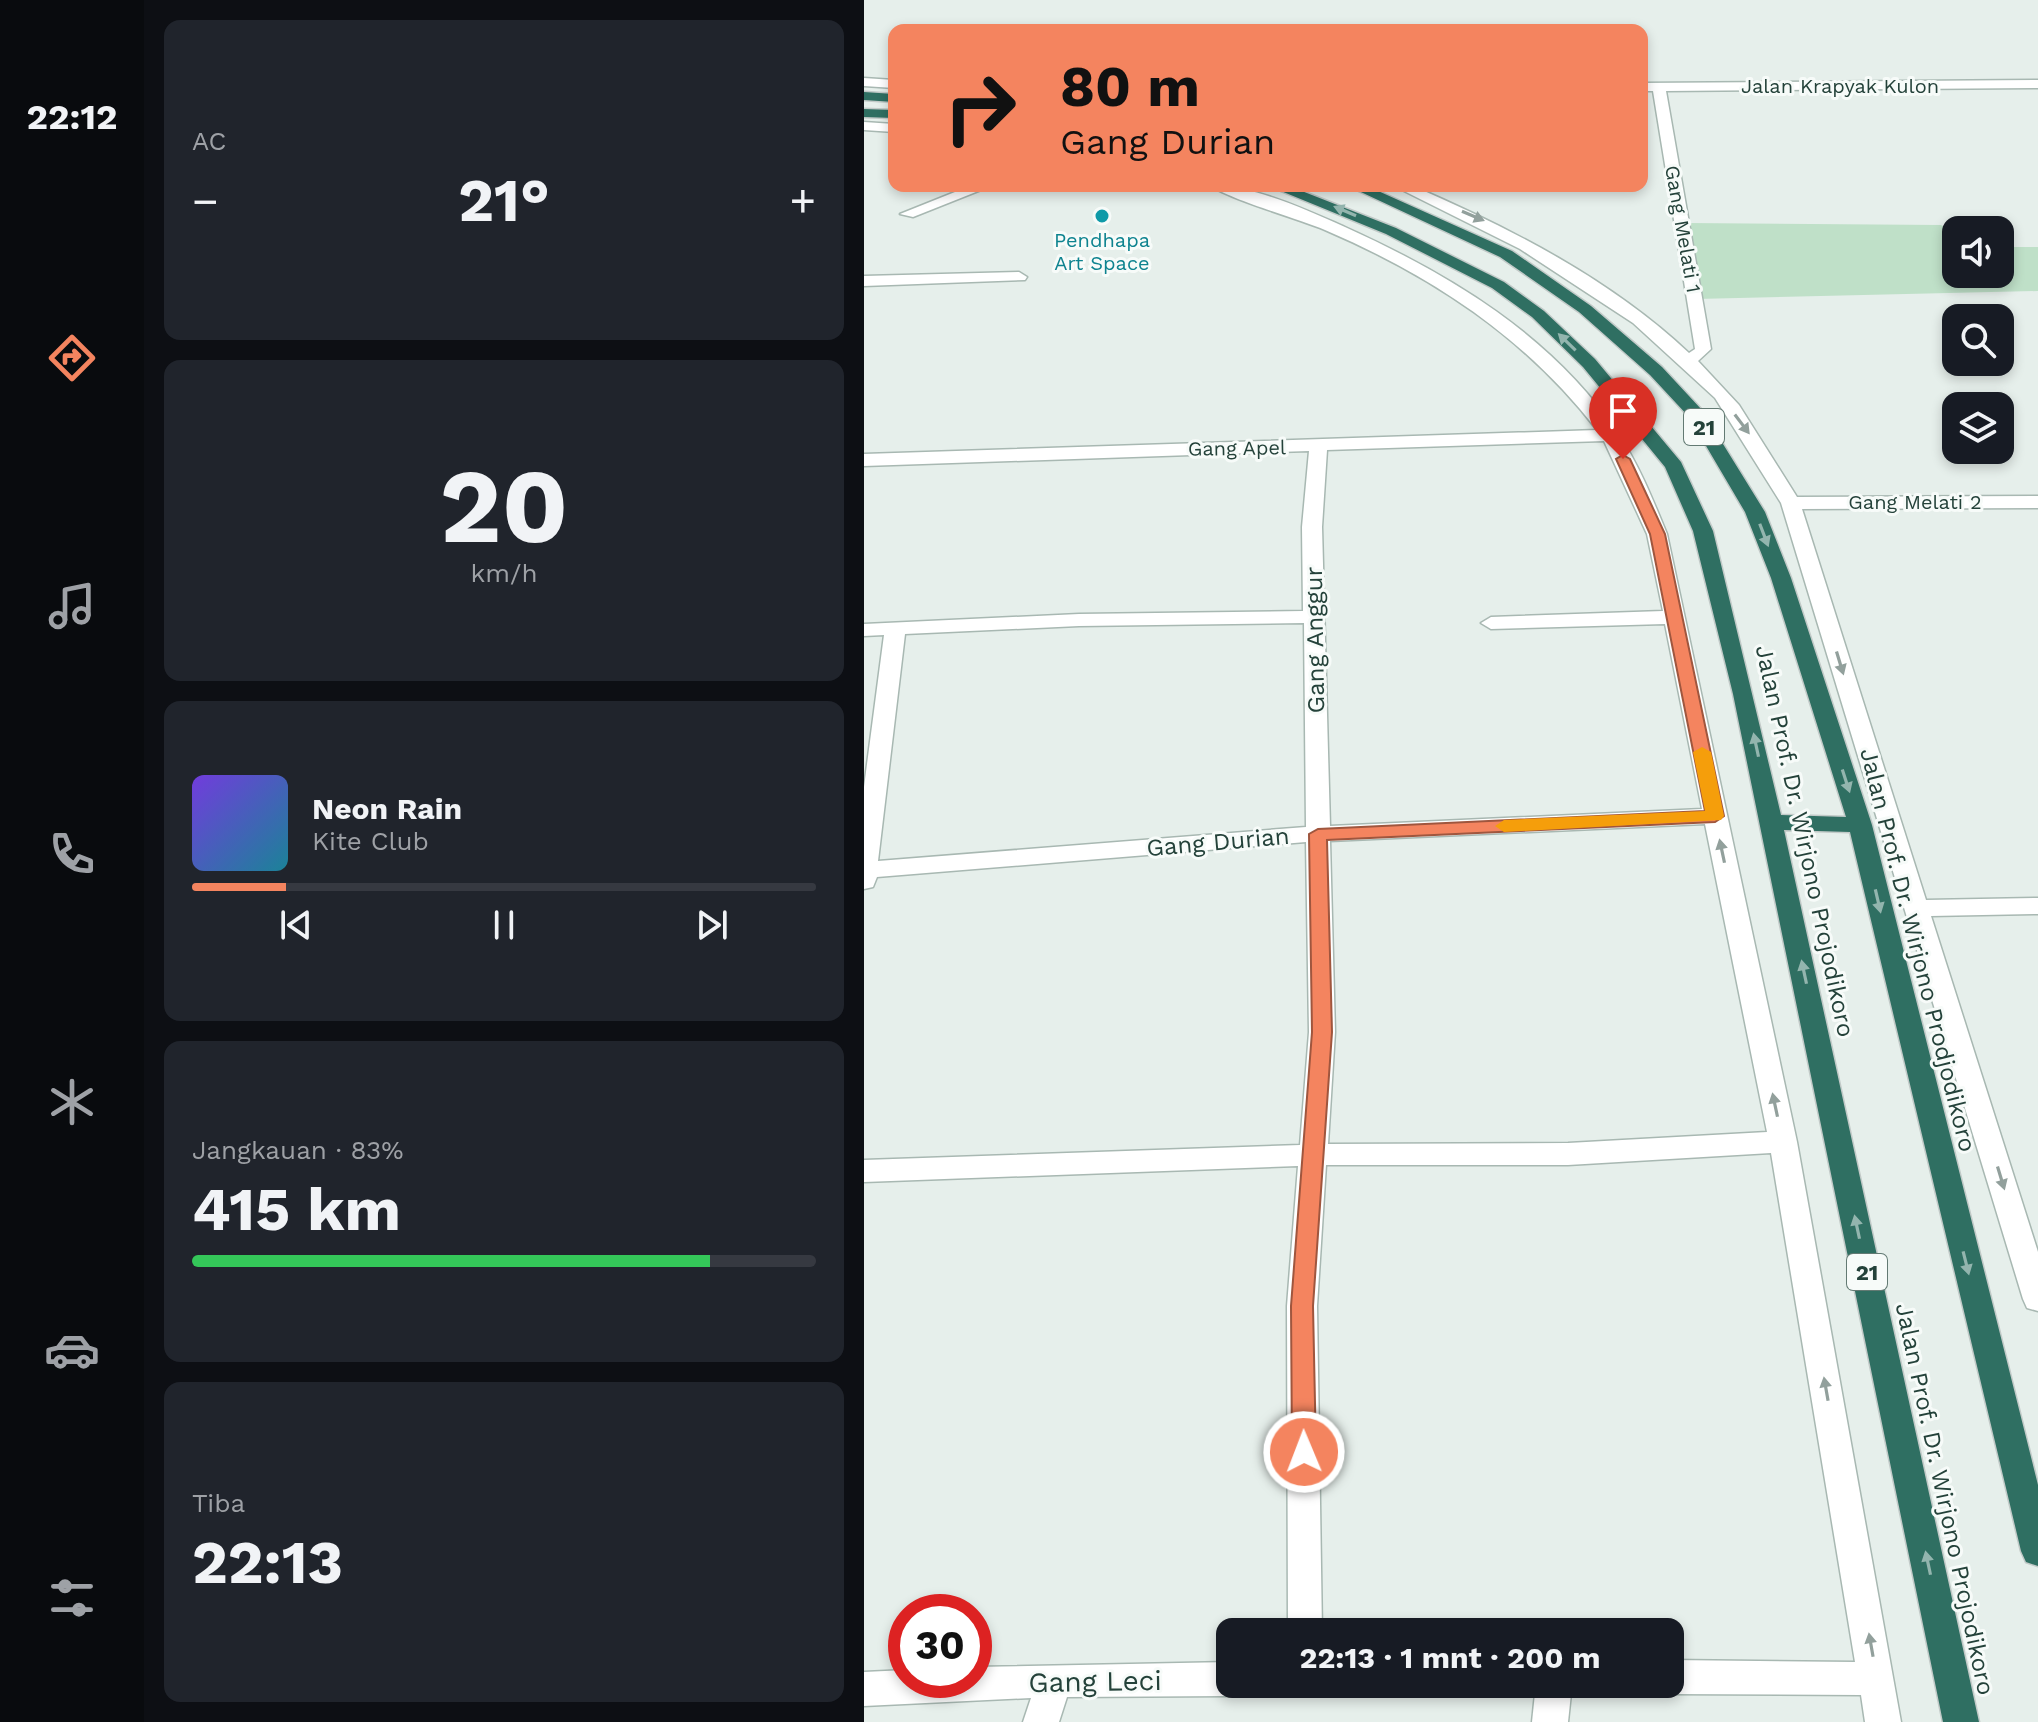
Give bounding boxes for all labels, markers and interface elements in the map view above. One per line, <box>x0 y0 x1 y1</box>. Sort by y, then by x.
text: 80 m <box>1060 54 1200 120</box>
icon: right <box>928 56 1032 160</box>
street label: Jalan Krapyak Kulon <box>1741 74 1939 98</box>
text: 22:12 <box>27 96 117 138</box>
text: Gang Durian <box>1060 121 1275 163</box>
text: AC <box>192 126 226 156</box>
street label: Gang Melati 1 <box>1660 163 1706 295</box>
text: 21° <box>458 165 550 236</box>
text: − <box>192 175 219 227</box>
text: + <box>789 175 816 227</box>
one-way arrow <box>1333 205 1357 218</box>
marker: Pendhapa Art Space <box>1093 207 1111 225</box>
one-way arrow <box>1461 210 1485 223</box>
map controls <box>1942 216 2014 464</box>
button: sound <box>1942 216 2014 288</box>
place label: Pendhapa Art Space <box>1054 228 1150 275</box>
button: search <box>1942 304 2014 376</box>
icon: directions <box>44 330 100 386</box>
one-way arrow <box>1558 333 1577 352</box>
pin <box>1589 377 1657 459</box>
icon: arrive <box>1601 389 1645 433</box>
button: layers <box>1942 392 2014 464</box>
road number: 21 <box>1684 409 1724 445</box>
one-way arrow <box>1733 414 1749 435</box>
street label: Gang Apel <box>1188 435 1286 461</box>
text: 20 <box>440 445 568 567</box>
street label: Gang Melati 2 <box>1848 490 1982 514</box>
one-way arrow <box>1758 523 1771 547</box>
text: km/h <box>471 558 537 588</box>
street label: Gang Anggur <box>1300 566 1330 714</box>
icon: music <box>44 578 100 634</box>
street label: Jalan Prof. Dr. Wirjono Projodikoro <box>1750 642 1860 1040</box>
one-way arrow <box>1835 651 1847 675</box>
one-way arrow <box>1749 733 1762 758</box>
street label: Jalan Prof. Dr. Wirjono Prodjodikoro <box>1854 745 1982 1155</box>
one-way arrow <box>1841 770 1853 794</box>
text: Neon Rain <box>312 791 462 826</box>
street label: Gang Durian <box>1145 822 1291 862</box>
icon: phone <box>44 826 100 882</box>
text: Kite Club <box>312 826 429 856</box>
one-way arrow <box>1715 838 1728 863</box>
one-way arrow <box>1873 889 1885 914</box>
icon: previous <box>274 903 318 947</box>
icon: pause <box>482 903 526 947</box>
icon: next <box>690 903 734 947</box>
one-way arrow <box>1797 960 1810 985</box>
icon: climate <box>44 1074 100 1130</box>
one-way arrow <box>1769 1093 1781 1118</box>
text: Jangkauan · 83% <box>192 1135 403 1165</box>
one-way arrow <box>1995 1167 2007 1191</box>
text: 415 km <box>192 1174 401 1245</box>
one-way arrow <box>1850 1214 1863 1239</box>
one-way arrow <box>1961 1250 1973 1275</box>
road number: 21 <box>1847 1254 1887 1290</box>
street label: Jalan Prof. Dr. Wirjono Projodikoro <box>1890 1300 2000 1698</box>
icon: car <box>44 1322 100 1378</box>
one-way arrow <box>1820 1376 1832 1401</box>
position arrow <box>1262 1410 1346 1494</box>
text: Tiba <box>192 1488 245 1518</box>
text: 22:13 <box>192 1527 343 1598</box>
one-way arrow <box>1921 1551 1934 1576</box>
icon: filters <box>44 1570 100 1626</box>
speed limit sign: 30 <box>888 1594 992 1698</box>
one-way arrow <box>1865 1632 1877 1657</box>
text: 22:13 · 1 mnt · 200 m <box>1300 1640 1600 1675</box>
street label: Gang Leci <box>1028 1664 1162 1699</box>

